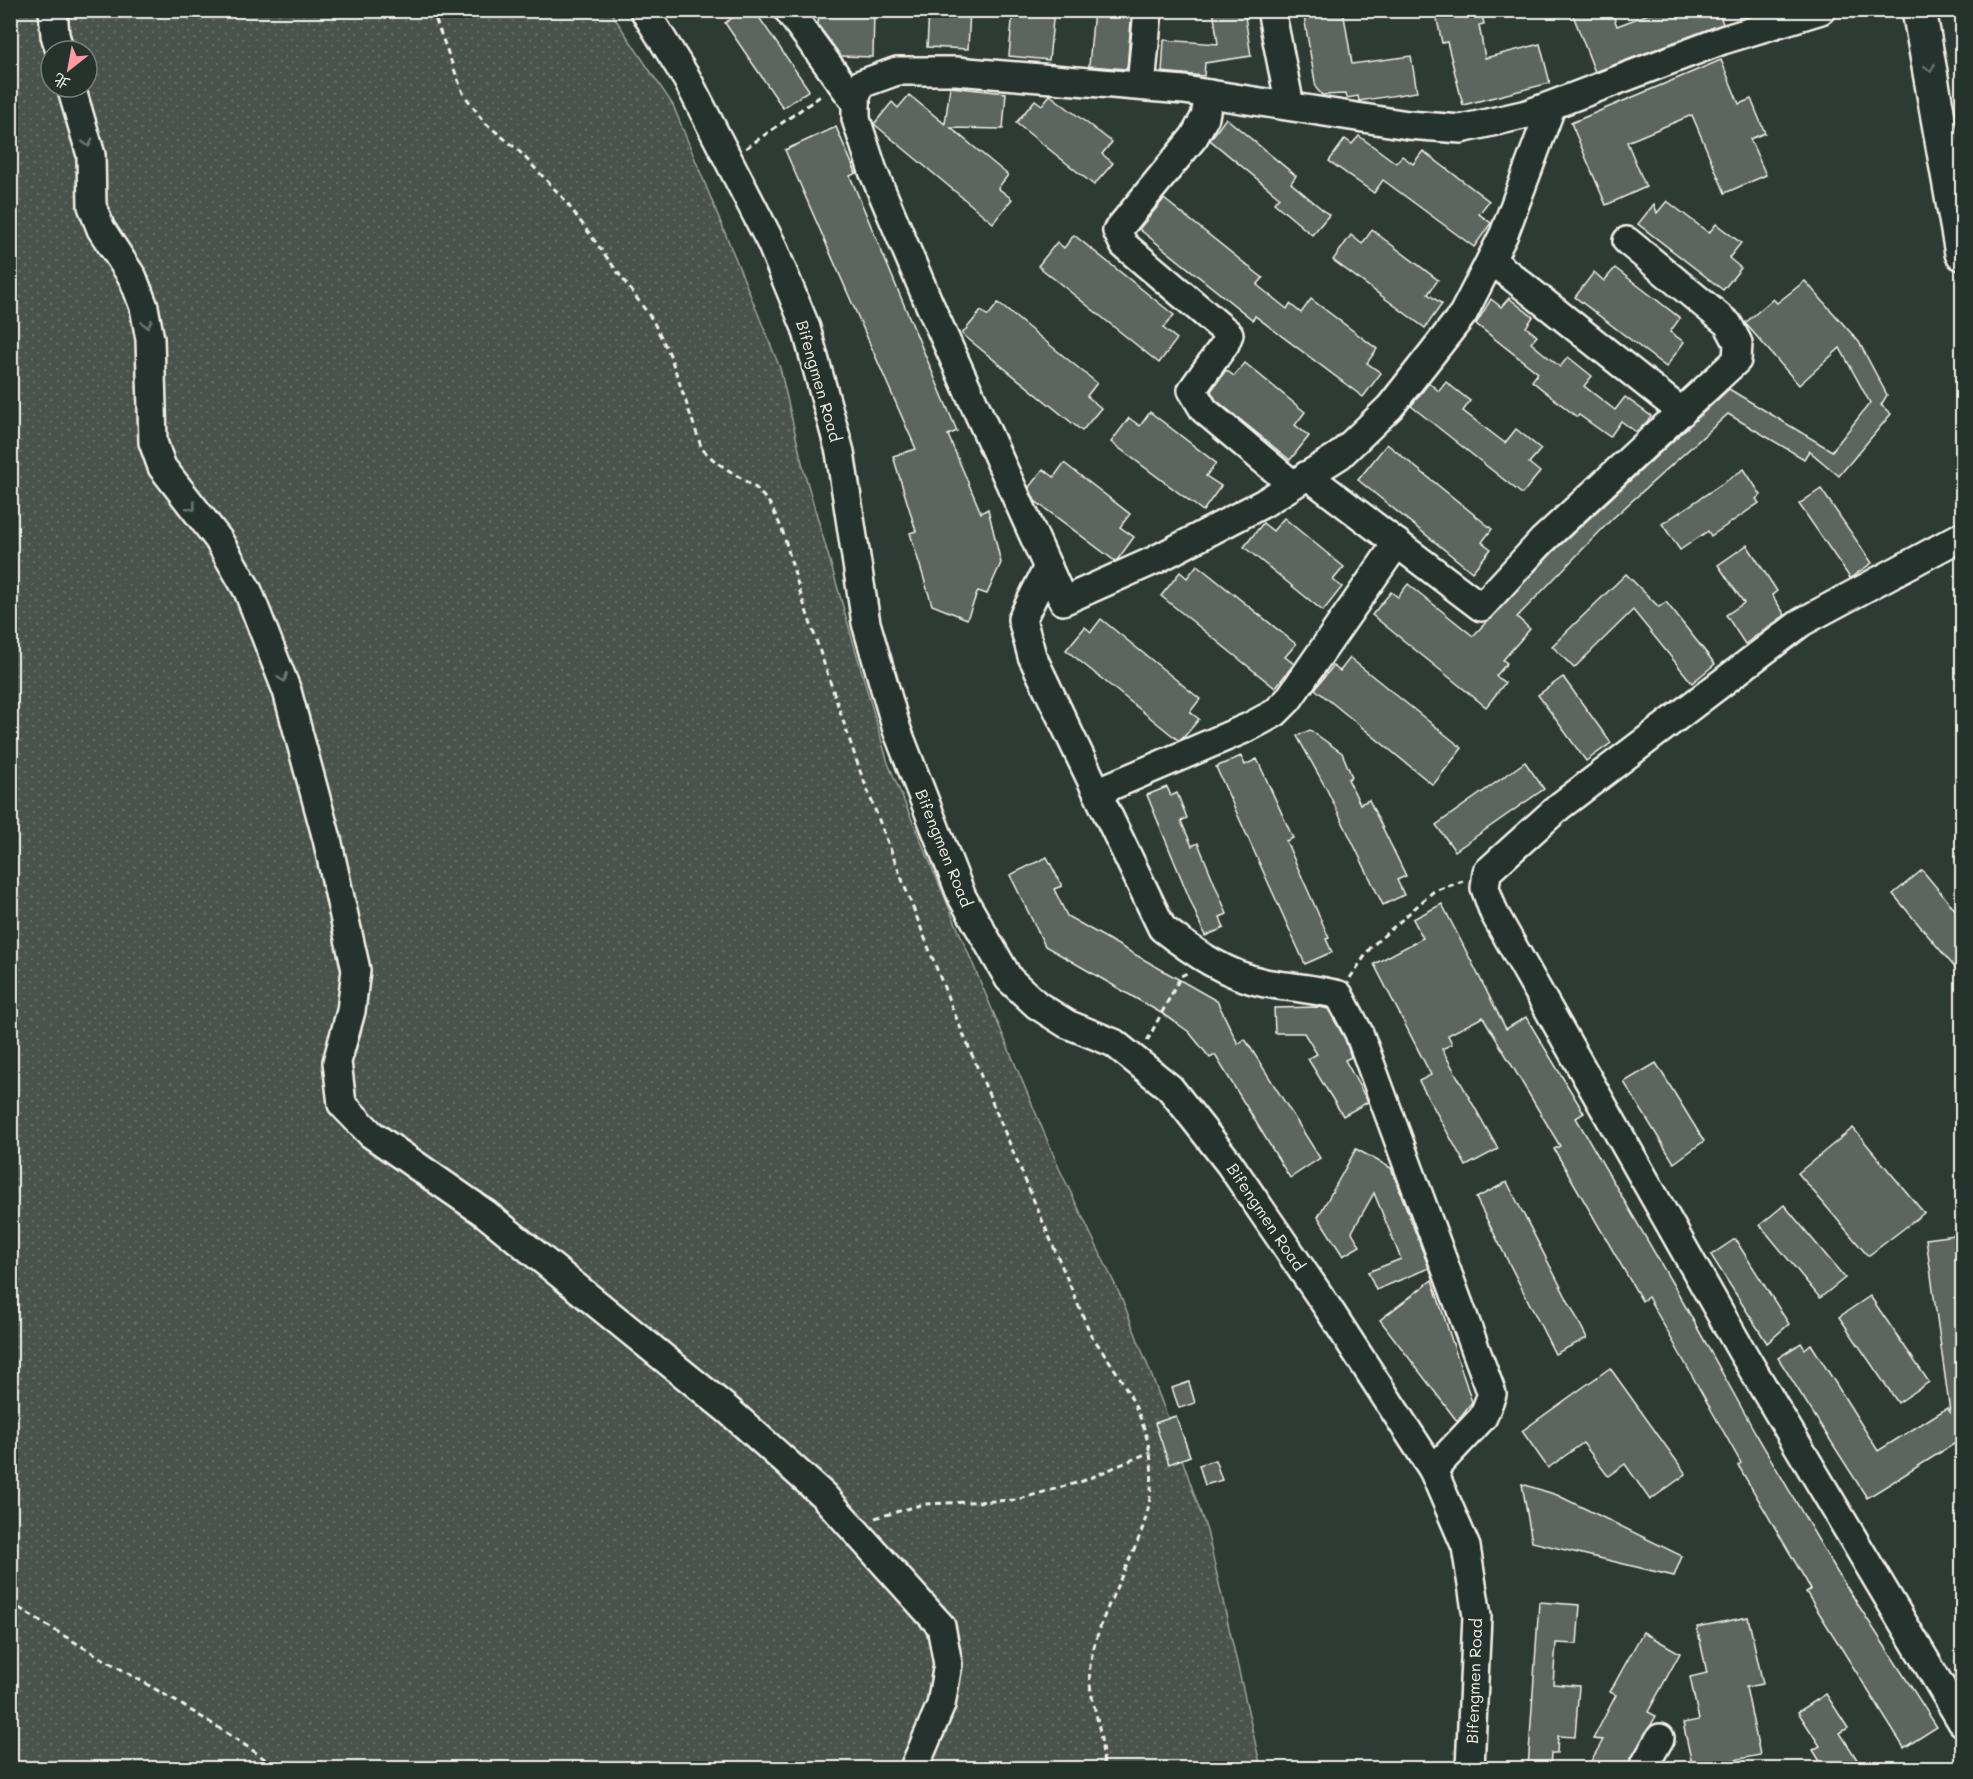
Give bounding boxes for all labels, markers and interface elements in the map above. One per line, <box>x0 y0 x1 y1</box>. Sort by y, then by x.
north arrow <box>39 39 99 99</box>
one-way arrow <box>1923 63 1935 73</box>
text: 北 <box>49 69 73 95</box>
one-way arrow <box>81 137 93 148</box>
street label: Bifengmen Road <box>792 318 847 444</box>
one-way arrow <box>140 319 153 329</box>
one-way arrow <box>185 501 196 512</box>
one-way arrow <box>275 673 288 683</box>
street label: Bifengmen Road <box>911 786 978 910</box>
street label: Bifengmen Road <box>1223 1159 1310 1275</box>
street label: Bifengmen Road <box>1461 1618 1486 1744</box>

